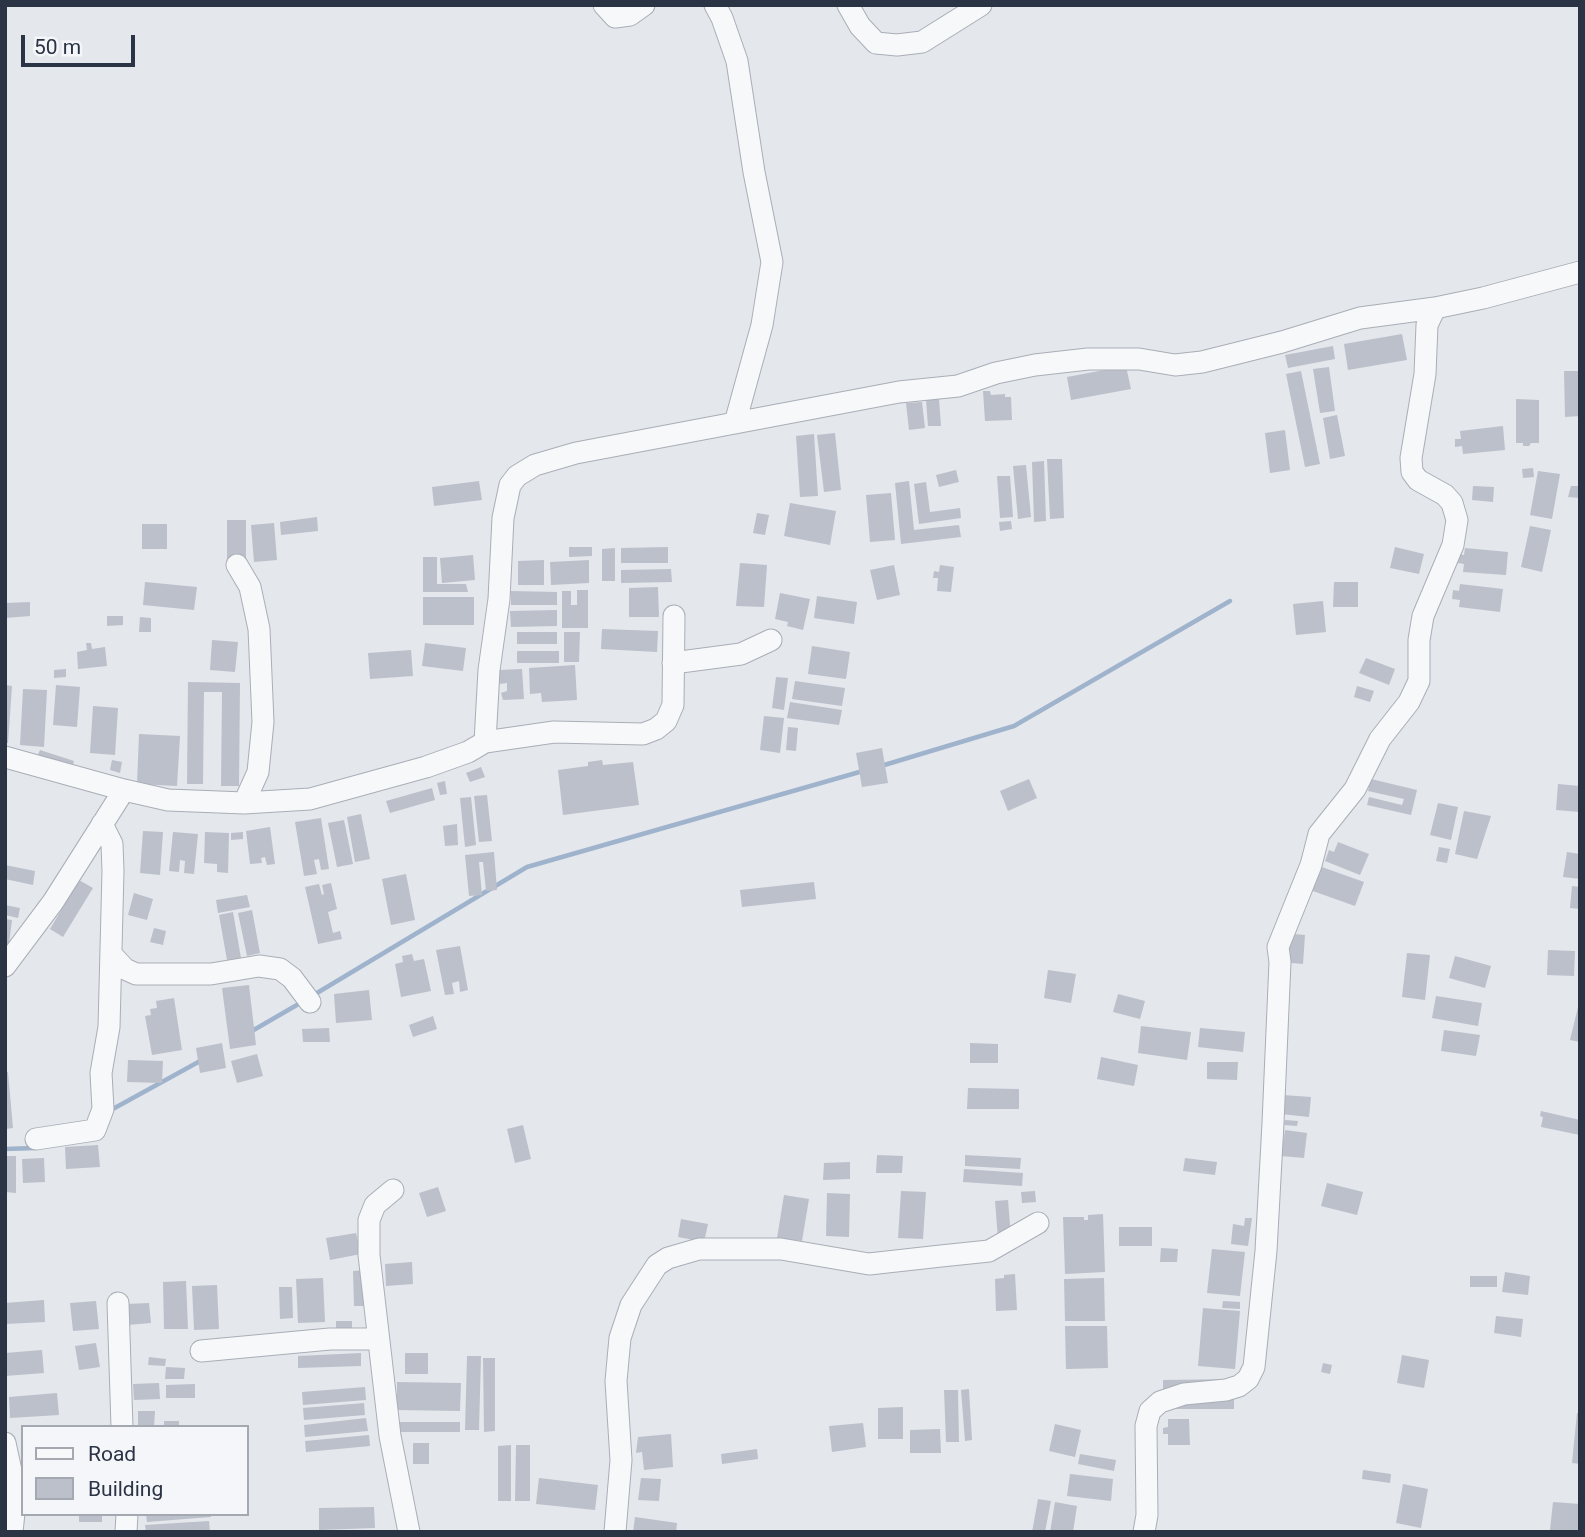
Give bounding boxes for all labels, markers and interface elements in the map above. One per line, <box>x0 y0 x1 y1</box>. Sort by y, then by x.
scale bar <box>24 21 138 65</box>
text: 50 m <box>34 35 81 59</box>
legend <box>21 1425 248 1516</box>
text: Road <box>88 1442 136 1466</box>
text: Building <box>88 1477 163 1501</box>

